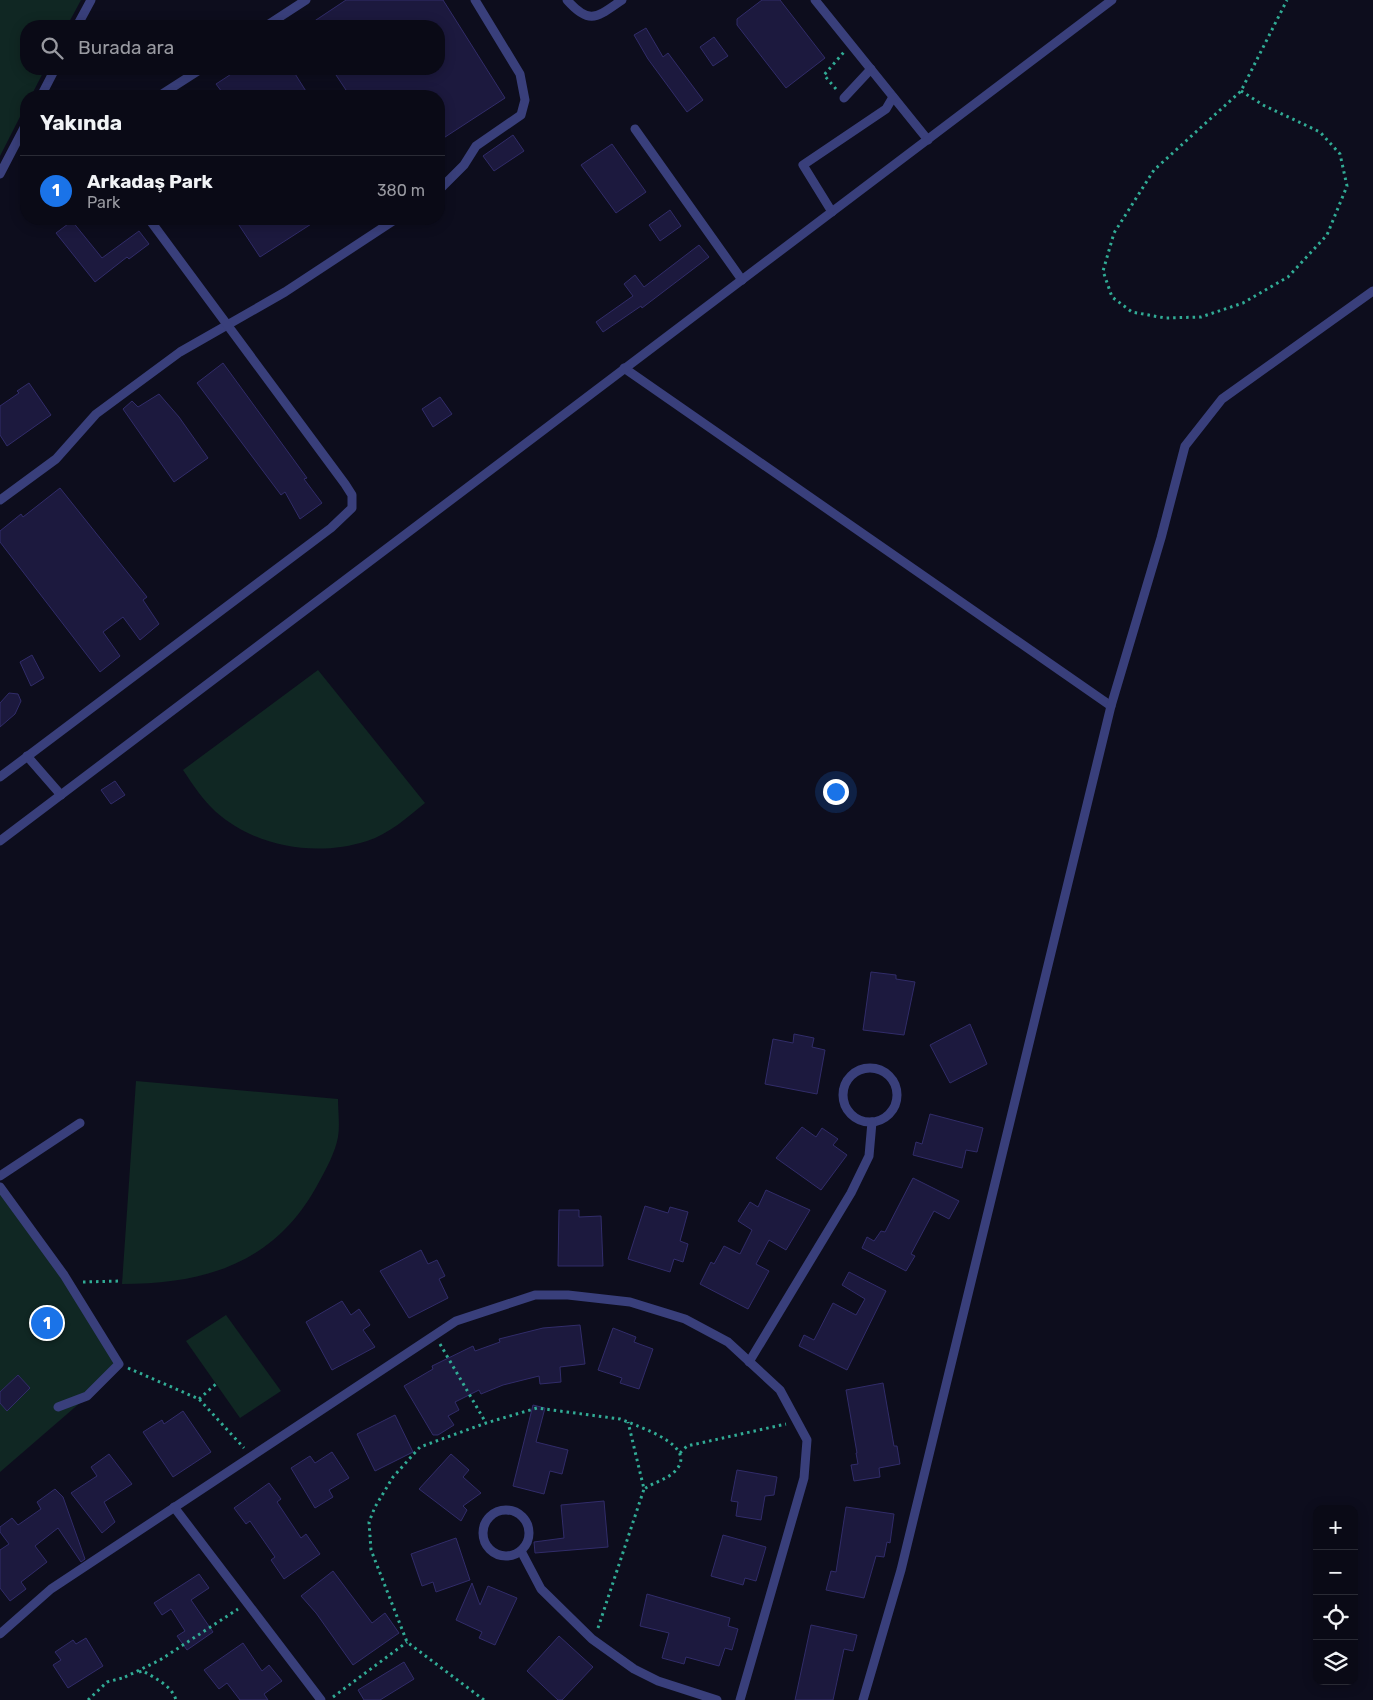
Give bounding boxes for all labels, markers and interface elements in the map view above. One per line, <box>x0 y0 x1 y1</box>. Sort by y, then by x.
search box <box>20 20 445 75</box>
icon: search <box>38 34 66 62</box>
text: Burada ara <box>78 36 174 59</box>
text: Yakında <box>40 110 122 135</box>
text: Arkadaş Park <box>87 170 213 193</box>
text: 1 <box>52 181 60 200</box>
text: 380 m <box>377 181 425 200</box>
text: Park <box>87 193 120 212</box>
your location <box>823 779 849 805</box>
pin: 1 <box>31 1304 63 1342</box>
map controls <box>1313 1505 1358 1685</box>
button: + <box>1313 1505 1358 1550</box>
button: − <box>1313 1550 1358 1595</box>
button: locate <box>1313 1595 1358 1640</box>
button: layers <box>1313 1640 1358 1685</box>

